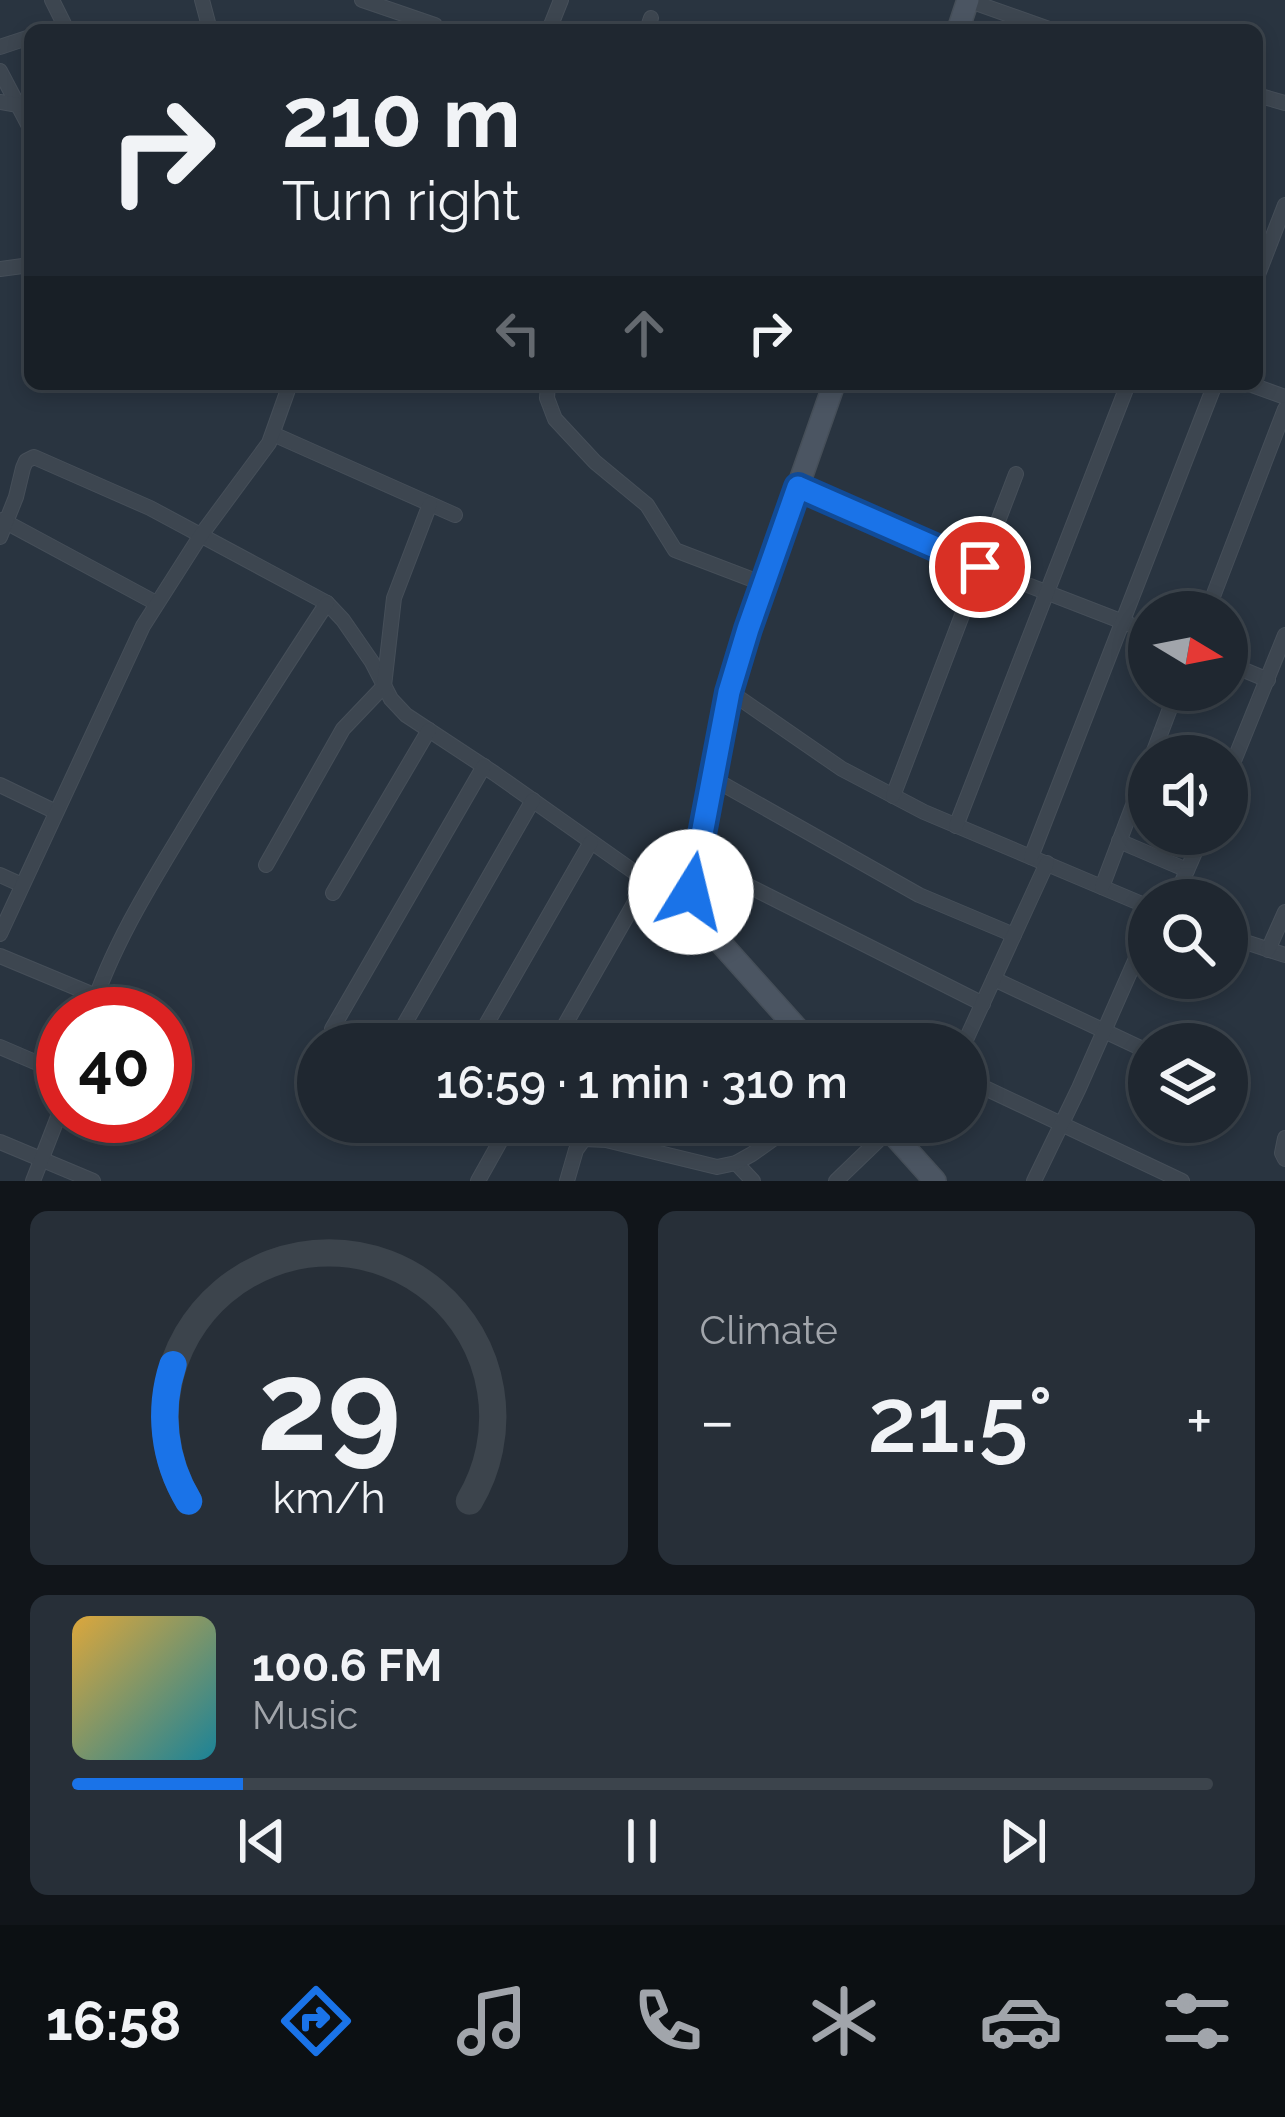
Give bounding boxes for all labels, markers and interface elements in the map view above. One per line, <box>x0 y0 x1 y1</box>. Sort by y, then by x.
text: 210 m <box>282 68 521 167</box>
icon: right <box>84 72 240 228</box>
text: Turn right <box>282 169 520 233</box>
icon: left <box>485 300 551 366</box>
icon: ahead <box>611 300 677 366</box>
icon: right <box>737 300 803 366</box>
pin <box>929 516 1031 618</box>
icon: arrive <box>947 534 1013 600</box>
north arrow <box>1128 591 1248 711</box>
map controls <box>1128 591 1248 1143</box>
button: sound <box>1128 735 1248 855</box>
position arrow <box>628 829 754 955</box>
button: search <box>1128 879 1248 999</box>
speed limit sign: 40 <box>36 987 192 1143</box>
button: layers <box>1128 1023 1248 1143</box>
text: 16:59 · 1 min · 310 m <box>436 1056 848 1109</box>
text: Climate <box>700 1307 838 1353</box>
text: 29 <box>257 1333 401 1479</box>
text: 21.5° <box>868 1367 1053 1473</box>
text: − <box>700 1382 735 1459</box>
text: + <box>1186 1382 1213 1459</box>
text: km/h <box>272 1473 385 1523</box>
text: 100.6 FM <box>252 1639 443 1692</box>
text: Music <box>252 1692 358 1738</box>
icon: previous <box>229 1808 295 1874</box>
icon: pause <box>609 1808 675 1874</box>
icon: next <box>990 1808 1056 1874</box>
icon: directions <box>274 1979 358 2063</box>
icon: music <box>450 1979 534 2063</box>
icon: phone <box>626 1979 710 2063</box>
icon: climate <box>802 1979 886 2063</box>
icon: car <box>979 1979 1063 2063</box>
icon: filters <box>1155 1979 1239 2063</box>
text: 16:58 <box>46 1989 181 2053</box>

